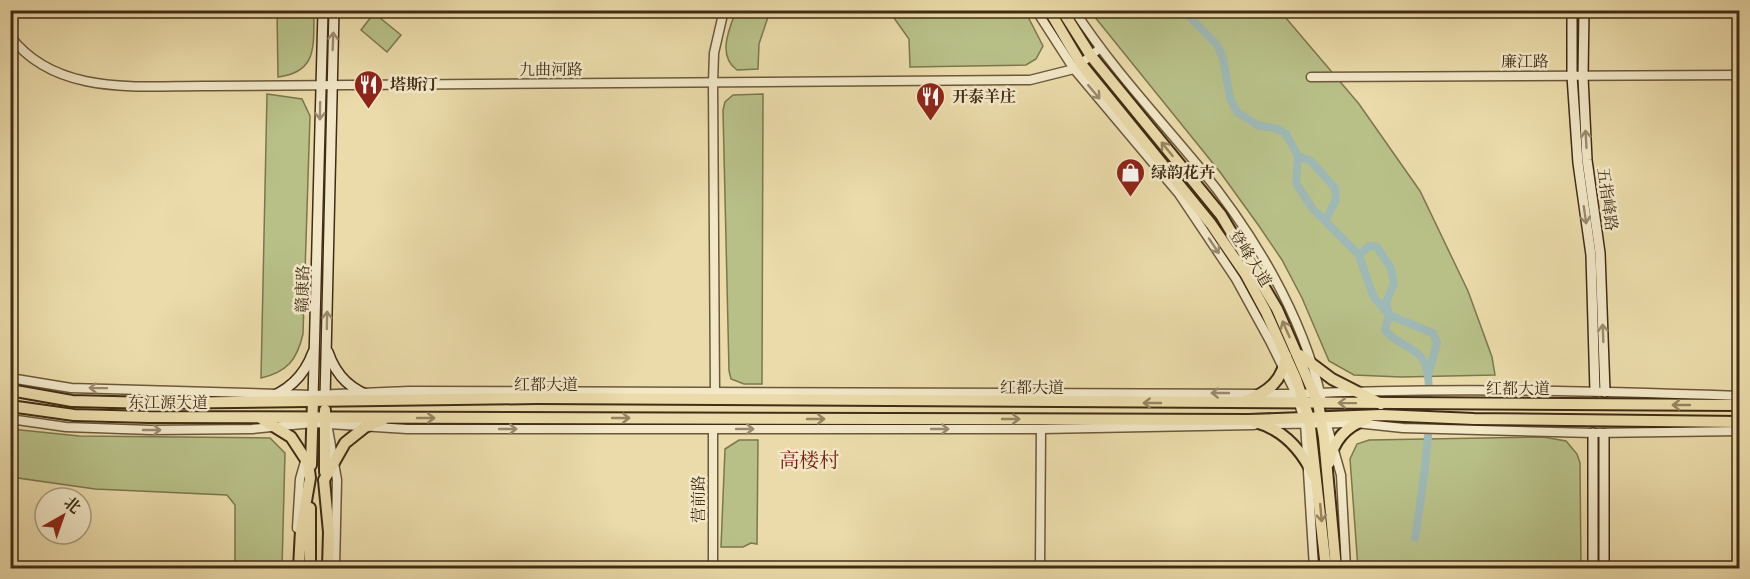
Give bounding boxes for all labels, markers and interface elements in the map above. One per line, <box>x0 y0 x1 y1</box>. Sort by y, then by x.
one-way arrow <box>327 32 338 52</box>
street label: 廉江路 <box>1501 51 1549 71</box>
street label: 九曲河路 <box>519 59 583 79</box>
restaurant icon: 塔斯汀 <box>353 68 385 110</box>
place label: 塔斯汀 <box>390 74 438 94</box>
restaurant icon: 开泰羊庄 <box>915 80 947 122</box>
one-way arrow <box>1087 84 1100 100</box>
place label: 开泰羊庄 <box>952 86 1016 106</box>
one-way arrow <box>314 100 326 120</box>
one-way arrow <box>1581 130 1592 149</box>
one-way arrow <box>1161 141 1174 157</box>
shop icon: 绿韵花卉 <box>1114 156 1146 198</box>
place label: 绿韵花卉 <box>1151 162 1215 182</box>
street label: 五指峰路 <box>1594 166 1622 232</box>
one-way arrow <box>1580 205 1591 225</box>
street label: 登峰大道 <box>1226 226 1276 290</box>
one-way arrow <box>1208 237 1220 253</box>
street label: 赣康路 <box>292 265 312 313</box>
one-way arrow <box>321 310 333 330</box>
one-way arrow <box>1280 320 1291 338</box>
one-way arrow <box>1597 324 1608 344</box>
street label: 红都大道 <box>514 374 578 394</box>
street label: 红都大道 <box>1000 377 1064 397</box>
street label: 红都大道 <box>1486 378 1550 398</box>
one-way arrow <box>89 383 109 394</box>
one-way arrow <box>1210 387 1230 399</box>
street label: 东江源大道 <box>128 392 208 412</box>
one-way arrow <box>1142 397 1162 409</box>
one-way arrow <box>1337 398 1357 409</box>
one-way arrow <box>1672 399 1692 410</box>
one-way arrow <box>415 412 435 424</box>
one-way arrow <box>610 412 630 424</box>
one-way arrow <box>805 413 825 425</box>
one-way arrow <box>1000 413 1020 425</box>
one-way arrow <box>497 423 517 435</box>
one-way arrow <box>734 423 754 435</box>
one-way arrow <box>929 423 949 435</box>
one-way arrow <box>142 424 162 435</box>
district label: 高楼村 <box>779 448 839 472</box>
street label: 营前路 <box>688 475 708 523</box>
north arrow <box>33 486 93 546</box>
text: 北 <box>60 492 85 517</box>
one-way arrow <box>1316 503 1327 523</box>

